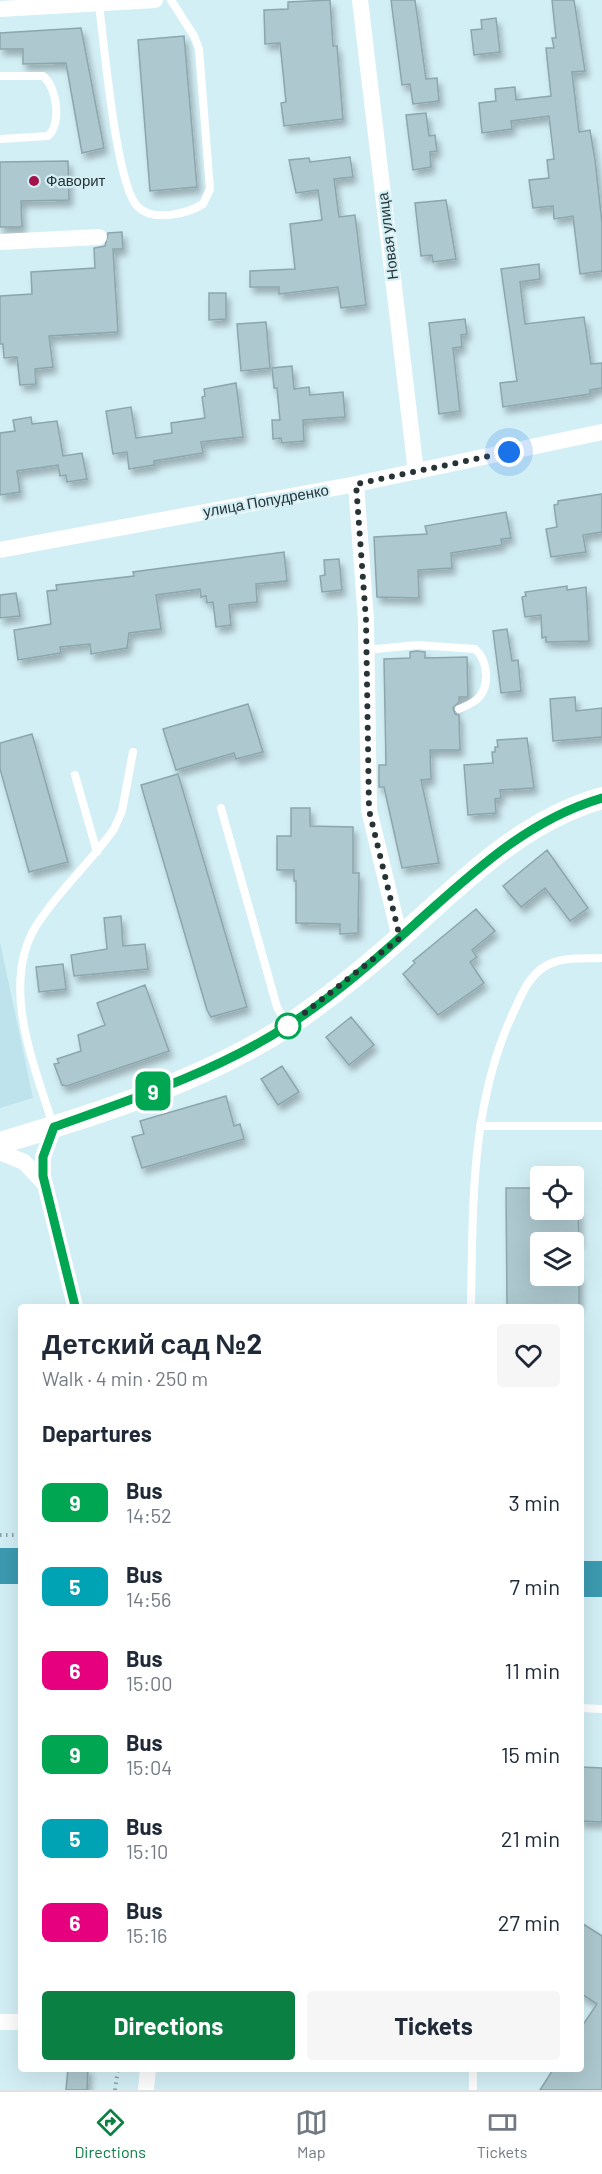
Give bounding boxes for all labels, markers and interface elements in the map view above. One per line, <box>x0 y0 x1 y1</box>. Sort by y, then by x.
place label: Фаворит <box>46 171 106 189</box>
marker: Фаворит <box>27 174 41 188</box>
street label: Новая улица <box>373 191 401 281</box>
your location <box>494 437 524 467</box>
street label: улица Попудренко <box>202 480 330 520</box>
unlabelled marker <box>275 1013 301 1039</box>
line badge: 9 <box>134 1072 172 1110</box>
text: 9 <box>147 1079 159 1104</box>
map controls <box>530 1166 584 1286</box>
button: locate <box>530 1166 584 1220</box>
button: layers <box>530 1232 584 1286</box>
button: heart <box>497 1324 560 1387</box>
text: Детский сад №2 <box>42 1326 262 1360</box>
text: Walk · 4 min · 250 m <box>42 1366 208 1390</box>
text: Departures <box>42 1420 152 1446</box>
text: Bus <box>126 1477 163 1503</box>
text: 3 min <box>509 1489 560 1515</box>
text: 9 <box>69 1490 81 1515</box>
text: 14:52 <box>126 1503 172 1527</box>
text: Bus <box>126 1561 163 1587</box>
text: 7 min <box>510 1573 560 1599</box>
text: 5 <box>69 1574 81 1599</box>
text: 14:56 <box>126 1587 171 1611</box>
text: Bus <box>126 1645 163 1671</box>
text: 11 min <box>504 1657 560 1683</box>
text: 6 <box>69 1658 81 1683</box>
text: 15:00 <box>126 1671 173 1695</box>
text: Bus <box>126 1729 163 1755</box>
text: 15 min <box>501 1741 560 1767</box>
text: 9 <box>69 1742 81 1767</box>
text: 15:04 <box>126 1755 172 1779</box>
text: Bus <box>126 1813 163 1839</box>
text: 21 min <box>501 1825 560 1851</box>
text: 5 <box>69 1826 81 1851</box>
text: 15:10 <box>126 1839 168 1863</box>
text: Bus <box>126 1897 163 1923</box>
text: 27 min <box>498 1909 560 1935</box>
text: 6 <box>69 1910 81 1935</box>
text: 15:16 <box>126 1923 167 1947</box>
button: Directions <box>42 1991 295 2060</box>
button: Tickets <box>307 1991 560 2060</box>
tab: Directions <box>74 2106 146 2161</box>
tab: Map <box>295 2106 328 2161</box>
tab: Tickets <box>477 2106 528 2161</box>

